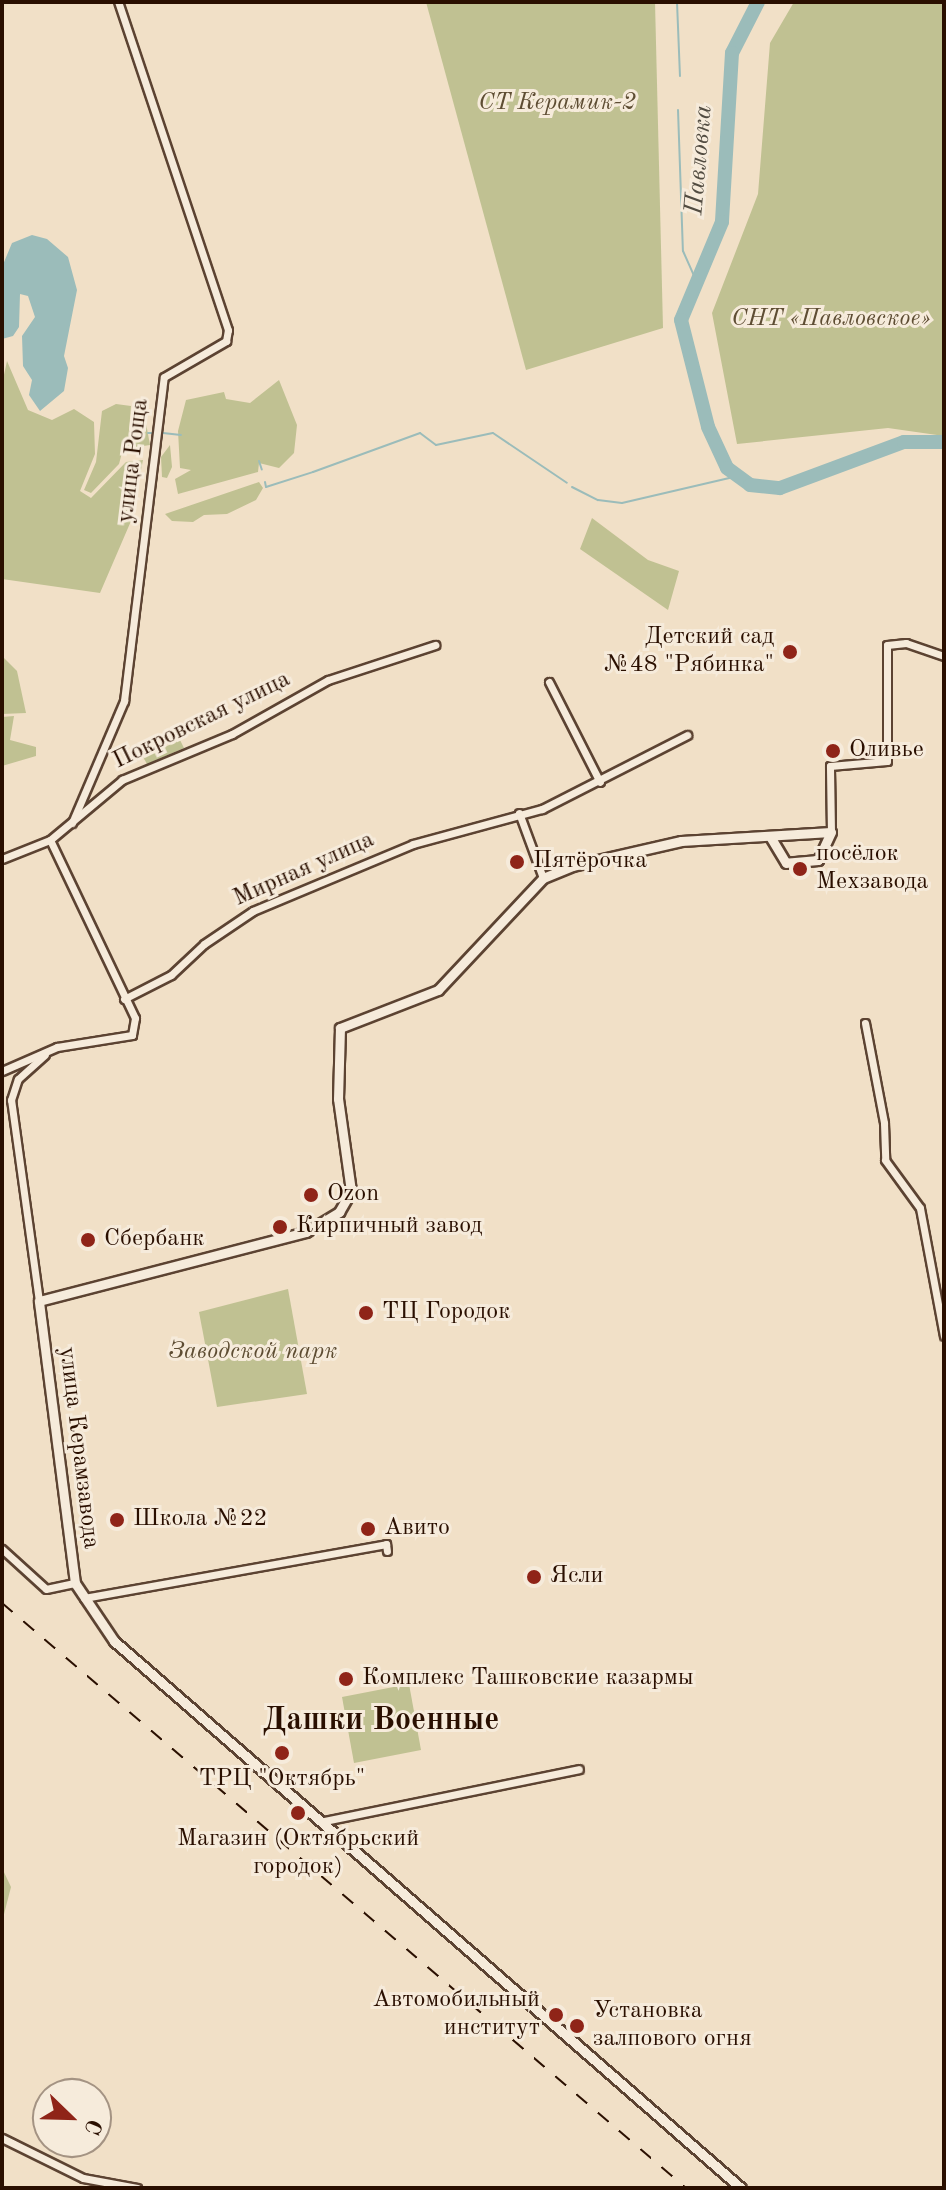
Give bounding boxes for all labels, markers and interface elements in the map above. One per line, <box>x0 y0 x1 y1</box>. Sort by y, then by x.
park label: СТ Керамик-2 <box>478 90 636 118</box>
water label: Павловка <box>680 104 720 216</box>
park label: СНТ «Павловское» <box>731 306 931 334</box>
street label: улица Роща <box>112 397 156 525</box>
place label: Детский сад №48 "Рябинка" <box>604 624 774 680</box>
marker: Детский сад №48 "Рябинка" <box>781 643 799 661</box>
street label: Покровская улица <box>109 666 295 776</box>
place label: Оливье <box>849 737 924 765</box>
marker: Оливье <box>824 742 842 760</box>
street label: Мирная улица <box>229 826 379 914</box>
place label: посёлок Мехзавода <box>816 841 928 897</box>
place label: Пятёрочка <box>533 848 647 876</box>
marker: Пятёрочка <box>508 853 526 871</box>
marker: посёлок Мехзавода <box>791 860 809 878</box>
place label: Ozon <box>327 1181 379 1209</box>
marker: Ozon <box>302 1186 320 1204</box>
place label: Кирпичный завод <box>296 1213 482 1241</box>
marker: Кирпичный завод <box>271 1218 289 1236</box>
place label: Сбербанк <box>104 1226 204 1254</box>
marker: Сбербанк <box>79 1231 97 1249</box>
place label: ТЦ Городок <box>382 1299 510 1327</box>
marker: ТЦ Городок <box>357 1304 375 1322</box>
park label: Заводской парк <box>169 1339 337 1367</box>
street label: улица Керамзавода <box>51 1345 105 1551</box>
place label: Школа №22 <box>133 1506 268 1534</box>
marker: Школа №22 <box>108 1511 126 1529</box>
place label: Авито <box>384 1515 450 1543</box>
marker: Авито <box>359 1520 377 1538</box>
place label: Ясли <box>550 1563 603 1591</box>
marker: Ясли <box>525 1568 543 1586</box>
place label: Комплекс Ташковские казармы <box>362 1665 694 1693</box>
marker: Комплекс Ташковские казармы <box>337 1670 355 1688</box>
district label: Дашки Военные <box>263 1702 499 1740</box>
marker: ТРЦ "Октябрь" <box>273 1744 291 1762</box>
place label: ТРЦ "Октябрь" <box>199 1766 365 1794</box>
marker: Магазин (Октябрьский городок) <box>289 1804 307 1822</box>
place label: Магазин (Октябрьский городок) <box>177 1826 419 1882</box>
place label: Автомобильный институт <box>372 1987 540 2043</box>
place label: Установка залпового огня <box>593 1998 752 2054</box>
marker: Автомобильный институт <box>547 2006 565 2024</box>
marker: Установка залпового огня <box>568 2017 586 2035</box>
north arrow <box>32 2078 112 2158</box>
text: С <box>79 2116 105 2138</box>

